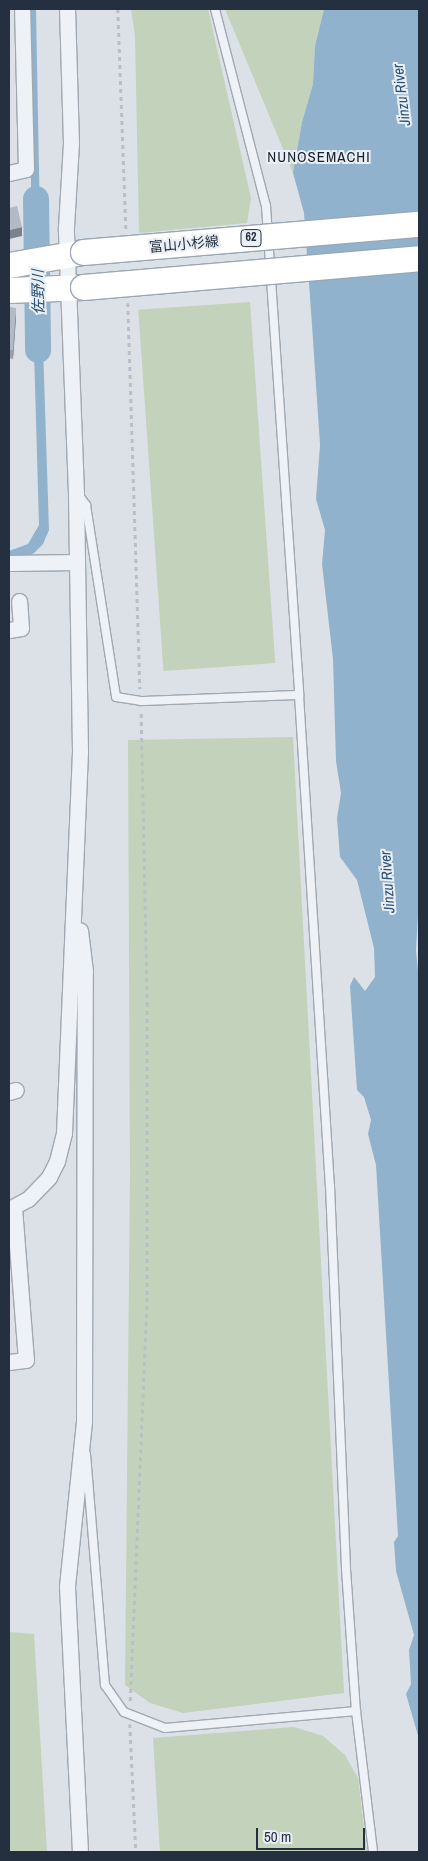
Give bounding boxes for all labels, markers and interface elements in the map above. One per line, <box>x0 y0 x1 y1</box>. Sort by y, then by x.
water label: Jinzu River <box>388 63 414 127</box>
district label: NUNOSEMACHI <box>266 148 372 166</box>
road number: 62 <box>240 228 262 248</box>
street label: 富山小杉線 <box>148 233 220 255</box>
water label: 佐野川 <box>29 269 47 315</box>
water label: Jinzu River <box>376 850 398 914</box>
scale bar <box>258 1818 367 1850</box>
text: 50 m <box>264 1826 291 1847</box>

